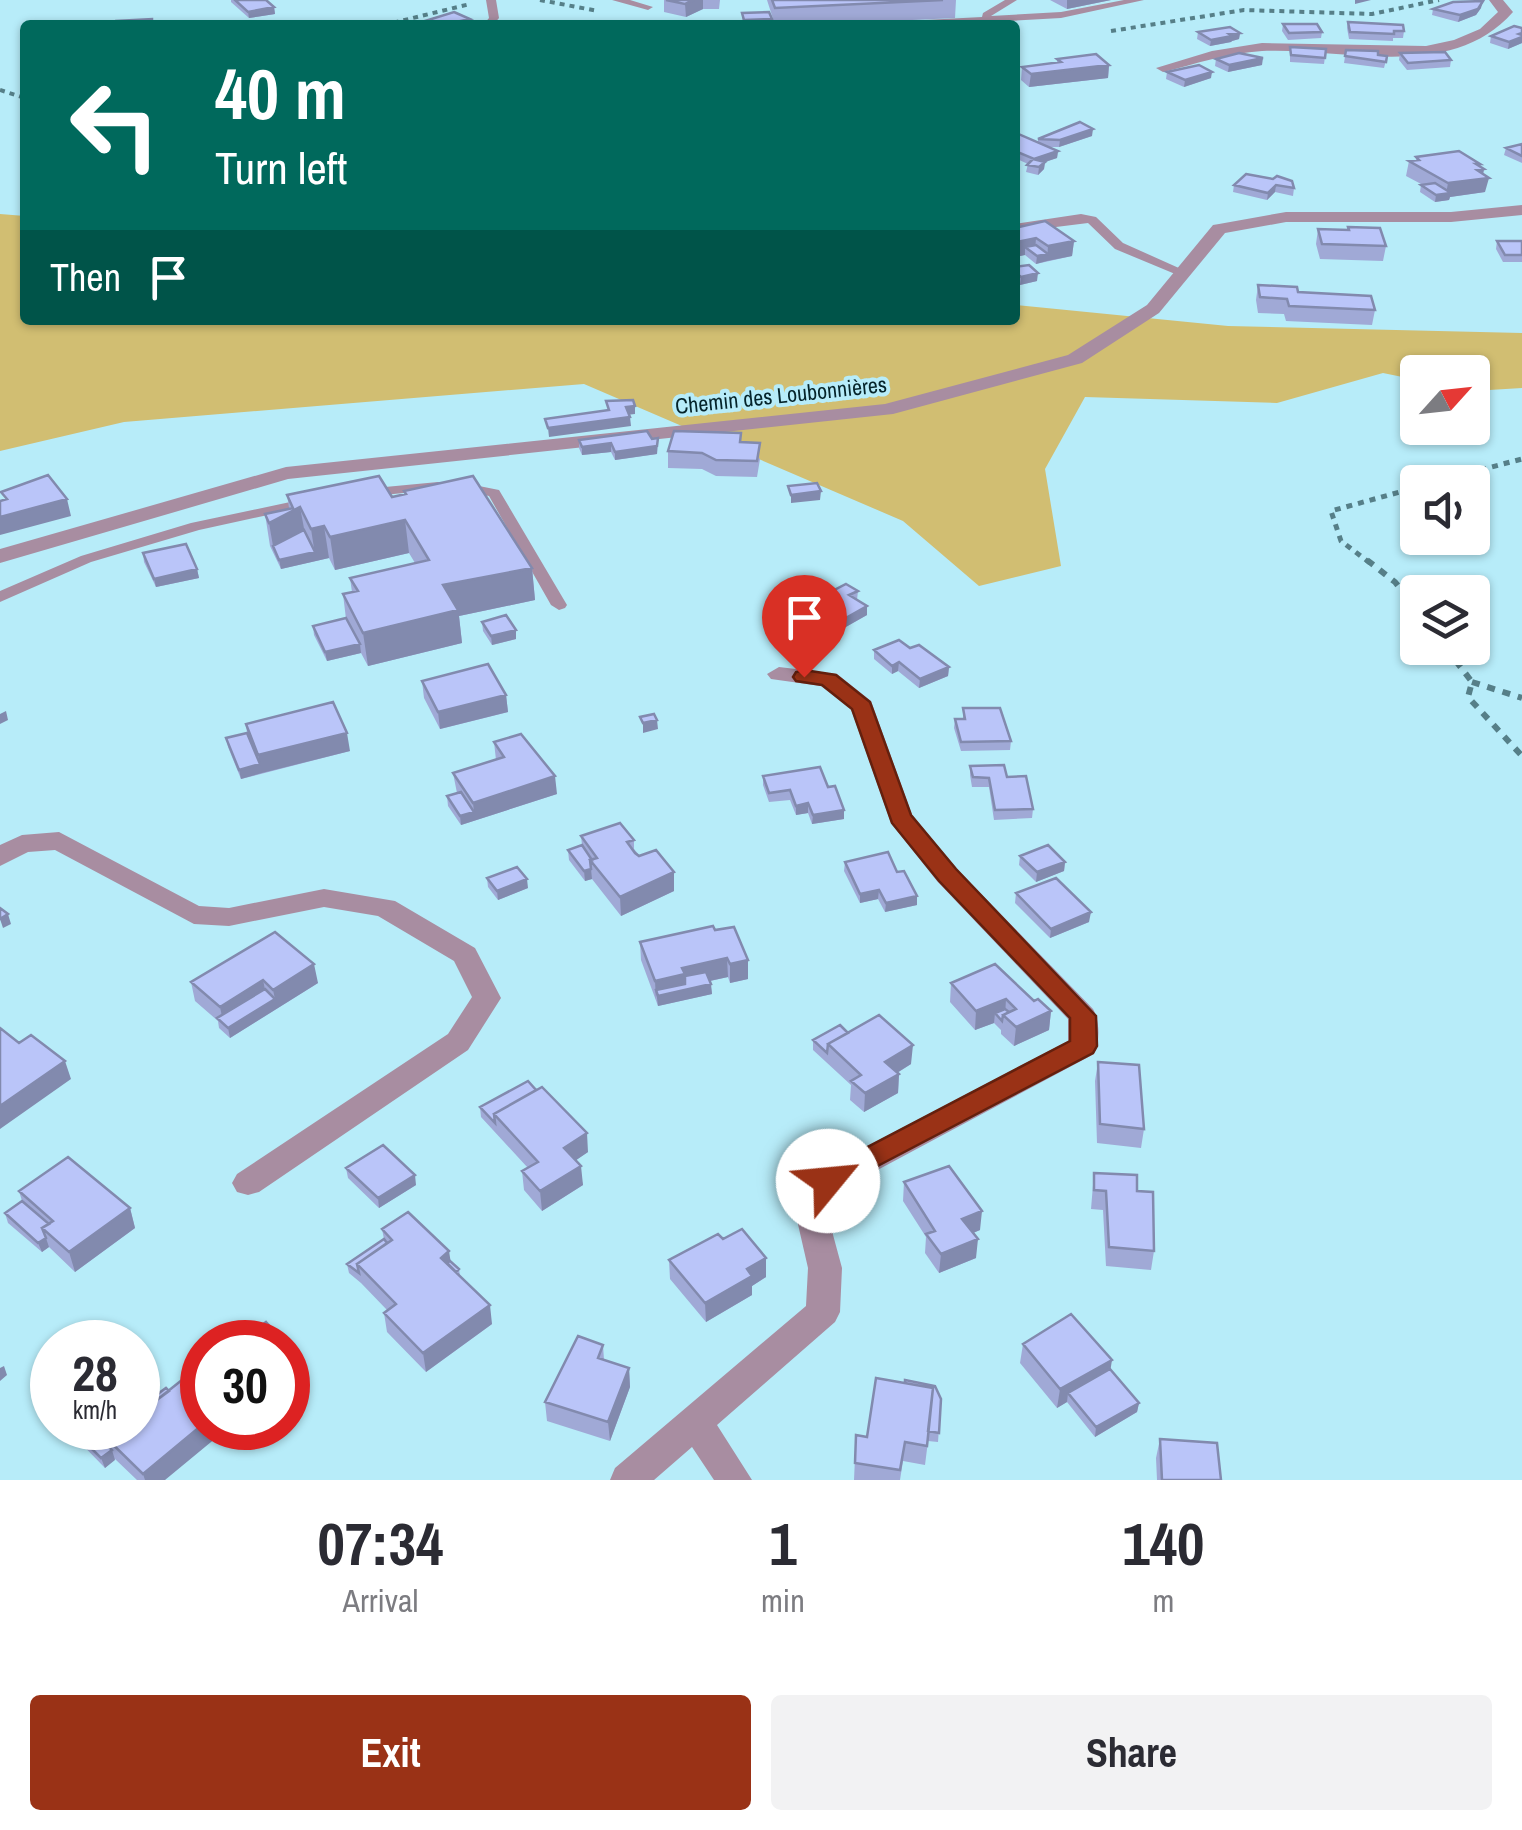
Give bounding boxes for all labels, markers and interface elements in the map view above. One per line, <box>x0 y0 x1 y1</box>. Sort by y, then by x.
text: 40 m <box>215 47 346 141</box>
icon: left <box>50 60 180 190</box>
text: Turn left <box>215 137 347 198</box>
icon: arrive <box>141 250 196 305</box>
text: Then <box>50 252 121 303</box>
north arrow <box>1400 355 1490 445</box>
map controls <box>1400 355 1490 665</box>
street label: Chemin des Loubonnières <box>674 369 888 421</box>
button: sound <box>1400 465 1490 555</box>
pin <box>762 575 847 678</box>
button: layers <box>1400 575 1490 665</box>
icon: arrive <box>777 590 832 645</box>
position arrow <box>776 1129 880 1233</box>
speed limit sign: 30 <box>180 1320 310 1450</box>
text: 28 <box>72 1339 118 1407</box>
text: km/h <box>73 1393 117 1427</box>
text: 07:34 <box>318 1503 443 1584</box>
text: 1 <box>769 1503 797 1584</box>
text: 140 <box>1122 1503 1204 1584</box>
text: Arrival <box>343 1579 418 1622</box>
text: min <box>761 1579 805 1622</box>
text: m <box>1152 1579 1174 1622</box>
button: Exit <box>30 1695 751 1810</box>
button: Share <box>771 1695 1492 1810</box>

